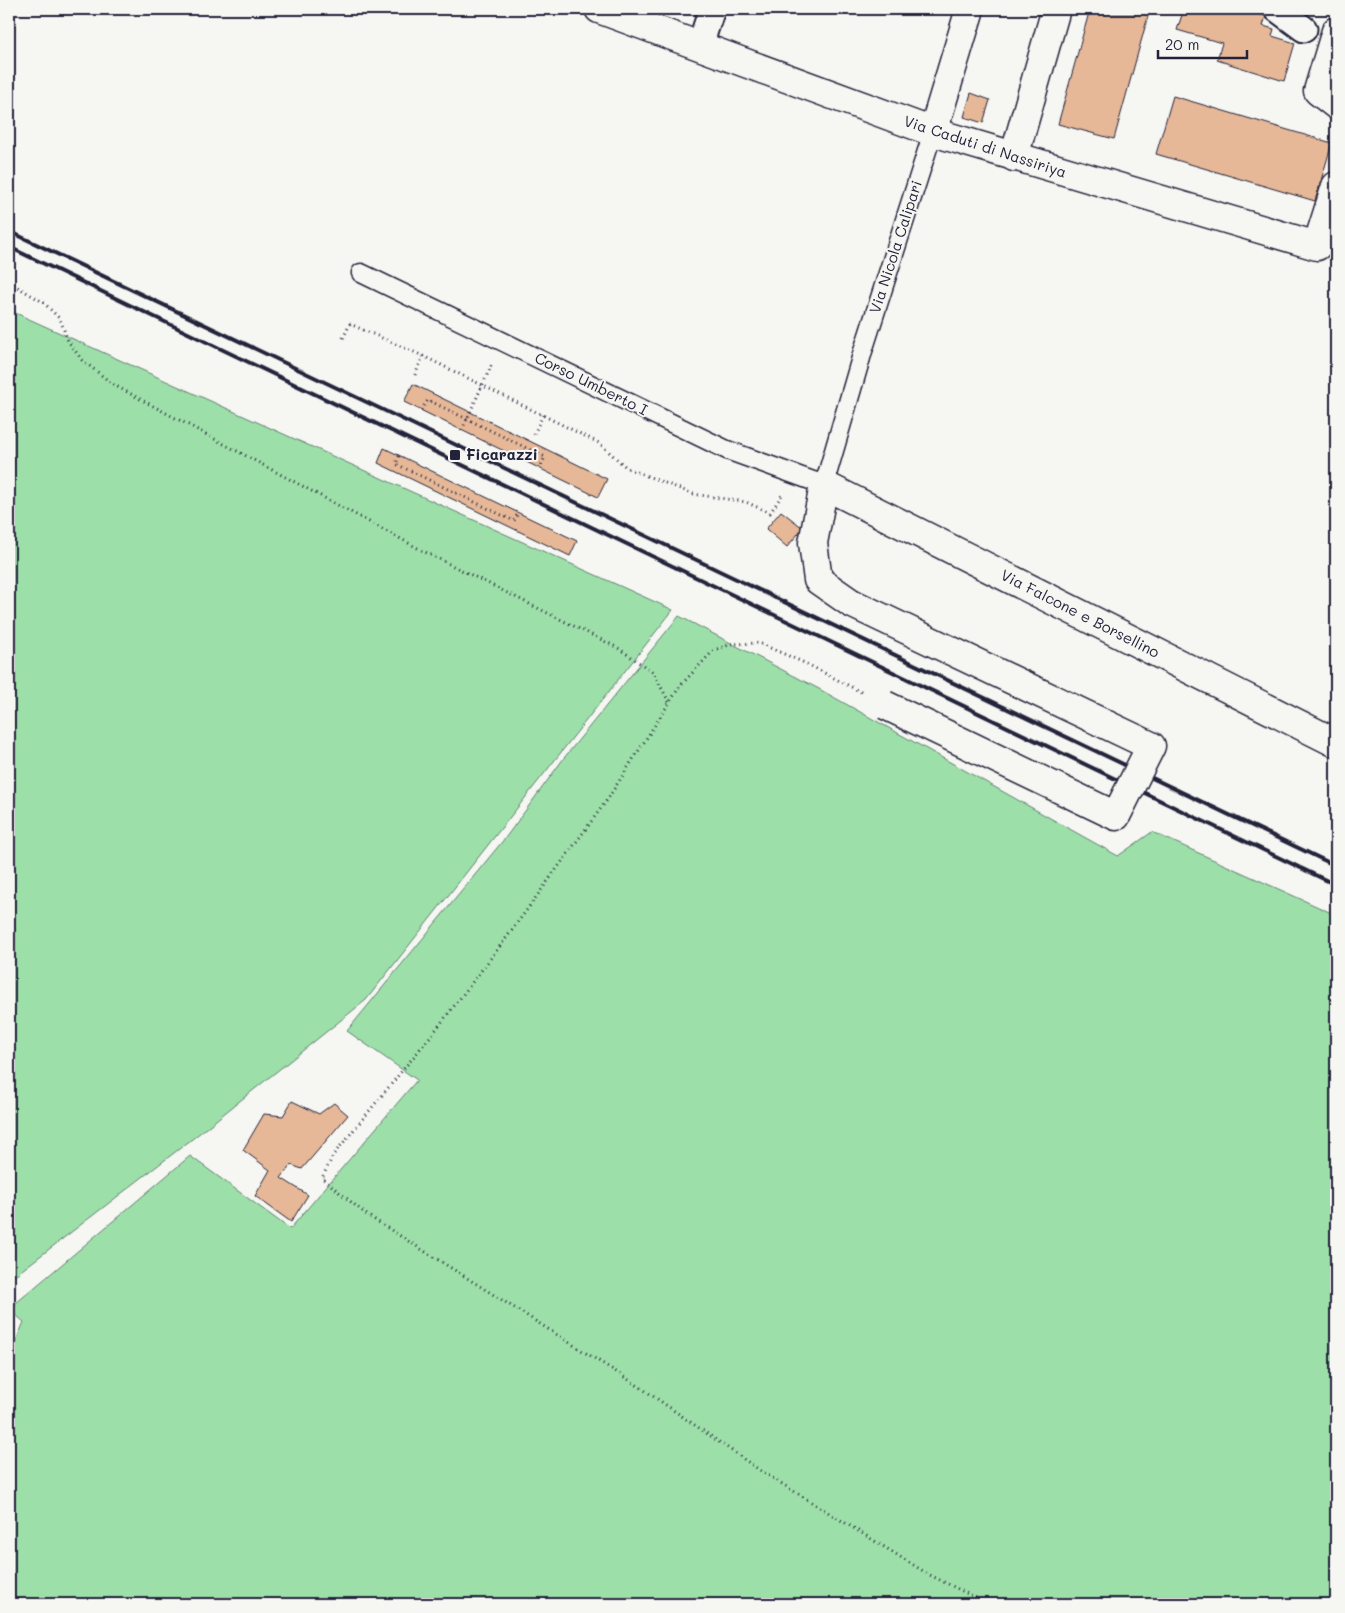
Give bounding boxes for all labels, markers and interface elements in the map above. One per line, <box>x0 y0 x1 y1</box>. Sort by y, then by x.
scale bar <box>1158 28 1246 60</box>
text: 20 m <box>1165 34 1199 54</box>
street label: Via Caduti di Nassiriya <box>901 110 1069 182</box>
street label: Via Nicola Calipari <box>864 178 926 316</box>
street label: Corso Umberto I <box>532 347 652 419</box>
place label: Ficarazzi <box>466 444 538 464</box>
marker: Ficarazzi <box>448 448 462 462</box>
street label: Via Falcone e Borsellino <box>998 564 1163 662</box>

